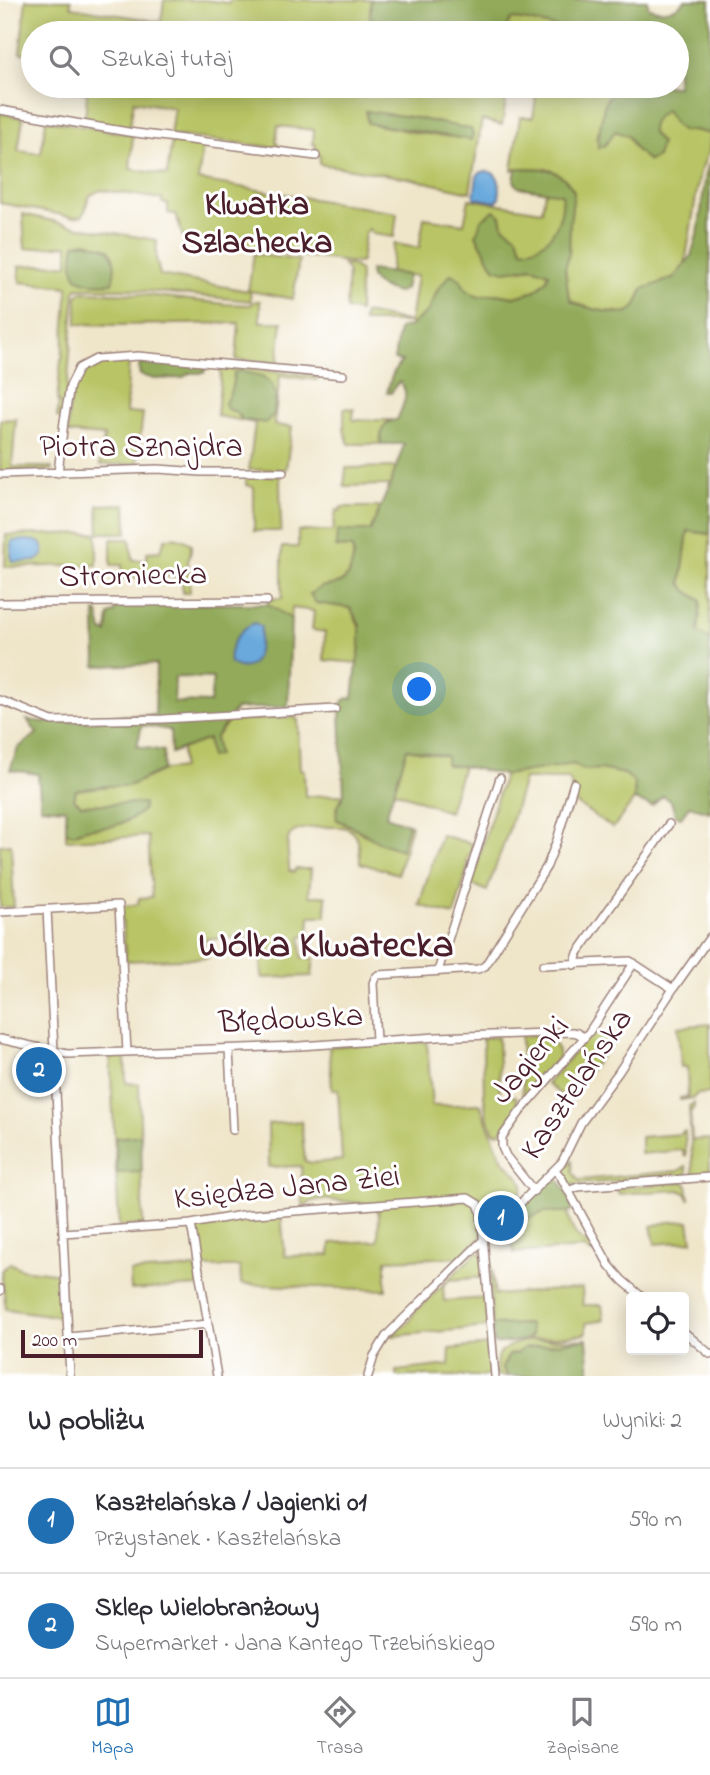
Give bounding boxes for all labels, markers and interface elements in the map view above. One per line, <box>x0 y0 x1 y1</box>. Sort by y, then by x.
search box <box>21 21 689 98</box>
icon: search <box>45 41 83 79</box>
text: Szukaj tutaj <box>101 41 232 79</box>
district label: Klwatka Szlachecka <box>182 182 332 268</box>
street label: Piotra Sznajdra <box>39 425 243 472</box>
street label: Stromiecka <box>58 552 208 602</box>
your location <box>402 672 436 706</box>
district label: Wólka Klwatecka <box>198 919 454 975</box>
street label: Błędowska <box>217 994 364 1048</box>
street label: Kasztelańska <box>510 1000 646 1170</box>
street label: Jagienki <box>480 1006 582 1116</box>
pin: 2 <box>16 1044 62 1096</box>
street label: Księdza Jana Ziei <box>172 1154 402 1224</box>
pin: 1 <box>478 1192 524 1244</box>
map controls <box>626 1292 689 1355</box>
button: locate <box>626 1292 689 1355</box>
scale bar <box>21 1327 203 1359</box>
text: 200 m <box>32 1328 77 1355</box>
text: W pobliżu <box>28 1400 145 1444</box>
text: Wyniki: 2 <box>603 1405 682 1438</box>
text: Kasztelańska / Jagienki 01 <box>95 1485 367 1523</box>
text: 1 <box>47 1504 55 1537</box>
text: 590 m <box>628 1504 682 1537</box>
text: Przystanek · Kasztelańska <box>95 1523 341 1556</box>
text: Sklep Wielobranżowy <box>95 1590 319 1628</box>
text: 2 <box>45 1609 57 1642</box>
text: 590 m <box>628 1609 682 1642</box>
text: Supermarket · Jana Kantego Trzebińskiego <box>95 1628 495 1661</box>
tab: Mapa <box>91 1693 134 1762</box>
tab: Trasa <box>316 1693 363 1762</box>
tab: Zapisane <box>546 1693 619 1762</box>

